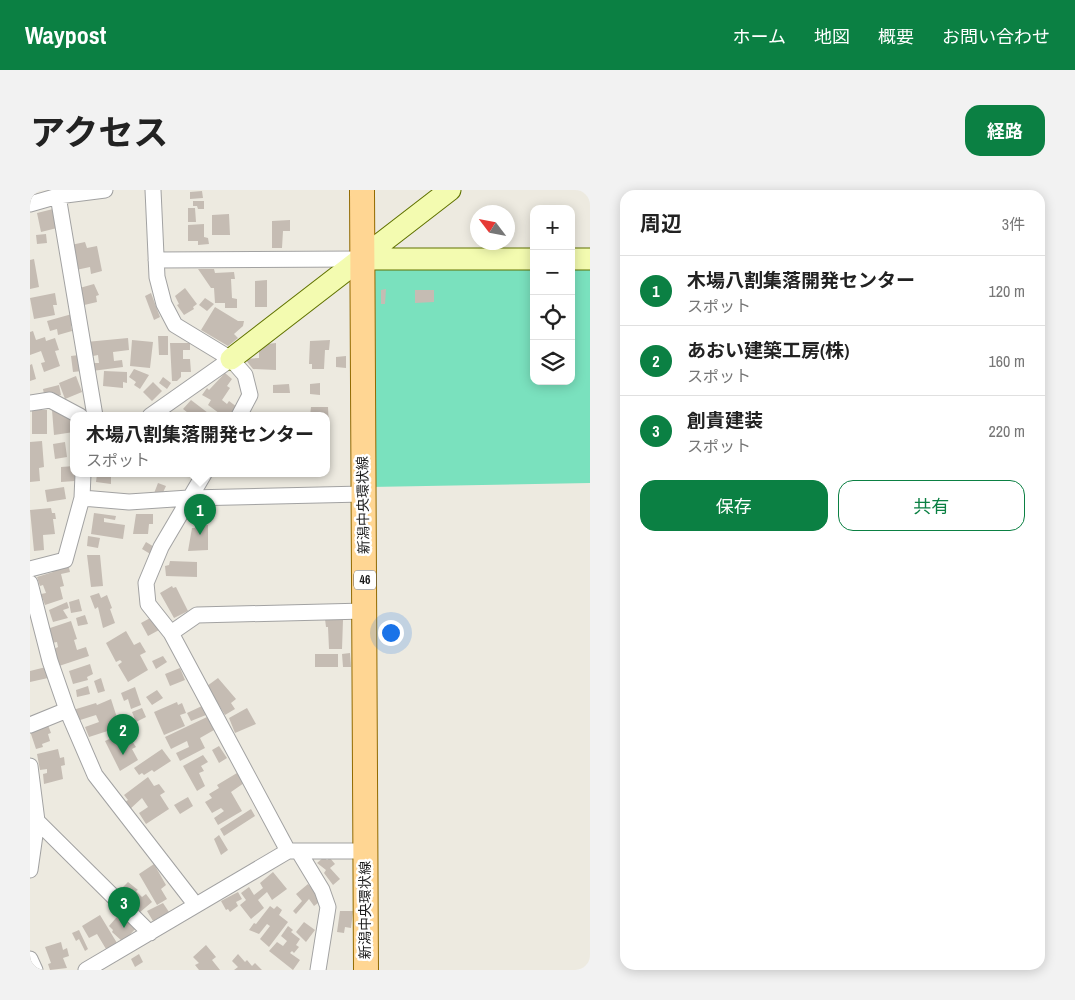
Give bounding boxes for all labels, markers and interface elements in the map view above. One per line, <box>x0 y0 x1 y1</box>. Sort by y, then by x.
text: Waypost <box>25 19 106 51</box>
text: ホーム <box>733 24 786 49</box>
text: 地図 <box>814 24 850 49</box>
text: 概要 <box>878 24 914 49</box>
text: お問い合わせ <box>942 24 1050 49</box>
button: 経路 <box>965 105 1045 156</box>
text: アクセス <box>30 109 168 156</box>
north arrow <box>470 205 515 250</box>
map controls <box>530 205 575 385</box>
button: + <box>530 205 575 250</box>
text: 周辺 <box>640 209 682 238</box>
text: 3件 <box>1002 213 1025 235</box>
button: − <box>530 250 575 295</box>
text: 木場八割集落開発センター <box>687 267 915 293</box>
text: 1 <box>652 280 660 302</box>
text: 120 m <box>989 280 1025 302</box>
button: locate <box>530 295 575 340</box>
text: スポット <box>687 295 751 317</box>
text: あおい建築工房(株) <box>687 337 849 363</box>
button: layers <box>530 340 575 385</box>
text: 2 <box>652 350 660 372</box>
text: 160 m <box>989 350 1025 372</box>
text: スポット <box>687 365 751 387</box>
text: 創貴建装 <box>687 407 763 433</box>
popup <box>70 412 330 477</box>
text: 3 <box>652 420 660 442</box>
text: 220 m <box>989 420 1025 442</box>
text: 木場八割集落開発センター <box>86 421 314 447</box>
text: スポット <box>687 435 751 457</box>
text: スポット <box>86 449 150 471</box>
street label: 新潟中央環状線 <box>353 456 373 554</box>
button: 保存 <box>640 480 828 531</box>
button: 共有 <box>838 480 1025 531</box>
pin: 1 <box>184 494 216 535</box>
road number: 46 <box>354 570 376 590</box>
your location <box>378 620 404 646</box>
pin: 2 <box>107 714 139 755</box>
street label: 新潟中央環状線 <box>356 861 374 959</box>
pin: 3 <box>108 887 140 928</box>

